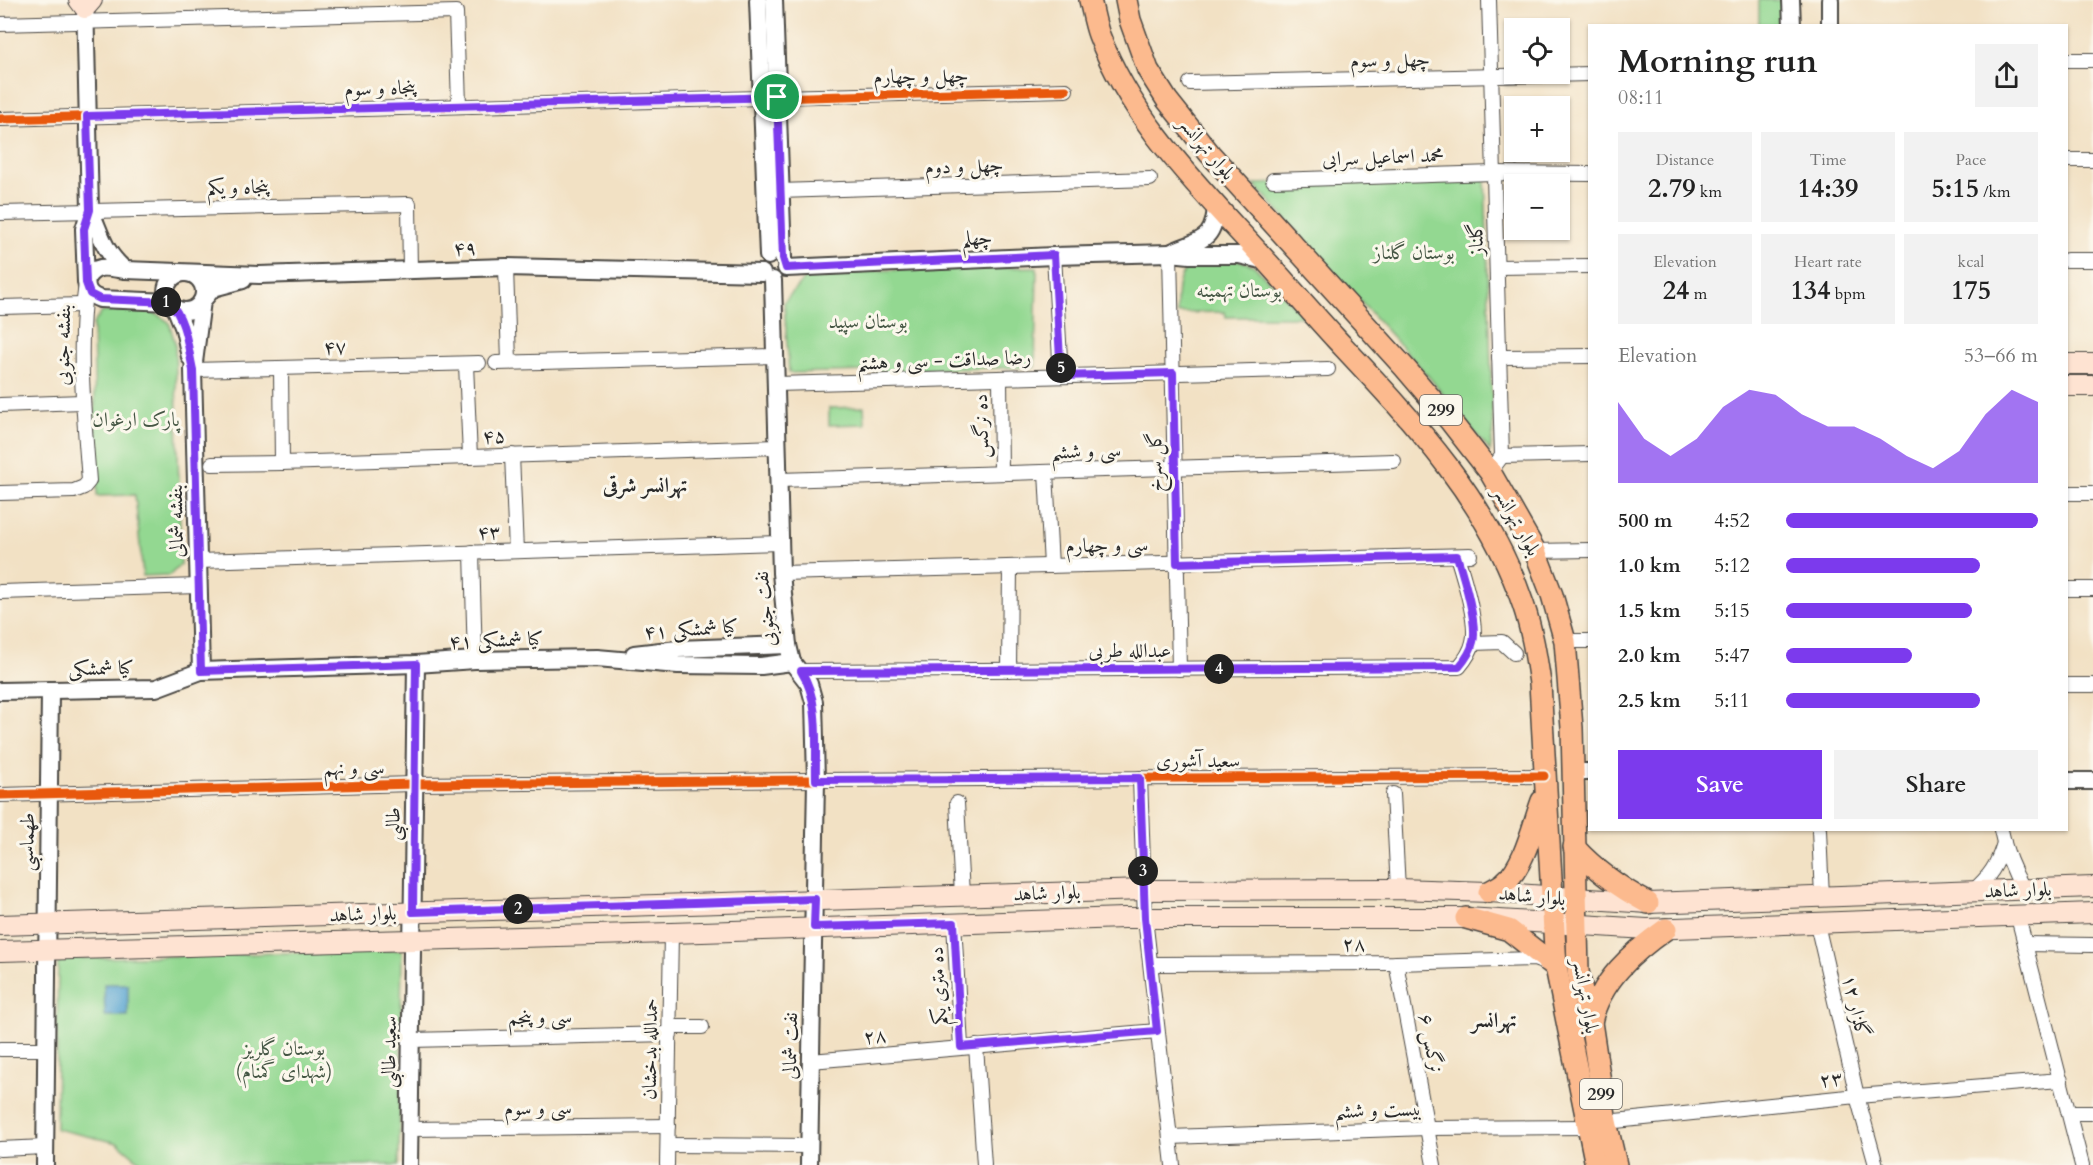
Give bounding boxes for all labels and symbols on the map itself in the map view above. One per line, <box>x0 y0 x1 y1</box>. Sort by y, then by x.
street label: چهل و سوم <box>1350 46 1430 78</box>
street label: چهل و چهارم <box>873 62 969 94</box>
pin <box>751 71 802 122</box>
street label: پنجاه و سوم <box>344 73 418 107</box>
street label: بلوار تهرانسر <box>1171 109 1242 186</box>
street label: محمد اسماعیل سرابی <box>1322 141 1444 174</box>
street label: چهل و دوم <box>924 151 1004 185</box>
street label: پنجاه و یکم <box>207 173 271 206</box>
street label: گلناز <box>1462 222 1490 258</box>
street label: چهلم <box>961 224 993 259</box>
street label: ۴۹ <box>453 234 477 262</box>
park label: بوستان گلناز <box>1371 239 1455 266</box>
park label: بوستان تهمینه <box>1196 277 1282 304</box>
pin: 1 <box>151 287 181 317</box>
street label: بنفشه جنوبی <box>49 304 78 386</box>
park label: بوستان سپید <box>829 308 907 335</box>
street label: ۴۷ <box>323 333 347 361</box>
street label: رضا صداقت - سی و هشتم <box>856 343 1032 383</box>
pin: 5 <box>1046 353 1076 383</box>
street label: ده نرگس <box>967 394 995 458</box>
road number: 299 <box>1420 395 1462 425</box>
park label: پارک ارغوان <box>92 406 181 434</box>
street label: ۴۵ <box>482 422 506 450</box>
street label: گل سرخ <box>1141 432 1173 492</box>
street label: سی و ششم <box>1050 436 1122 472</box>
district label: تهرانسر شرقی <box>602 471 687 500</box>
street label: بلوار تهرانسر <box>1486 479 1547 561</box>
street label: بنفشه شمالی <box>162 484 190 558</box>
street label: ۴۳ <box>477 518 501 546</box>
street label: سی و چهارم <box>1065 531 1149 563</box>
street label: نفت جنوبی <box>748 570 783 648</box>
street label: کیا شمشکی ۴۱ <box>643 612 739 646</box>
street label: ۴۱ کیا شمشکی <box>448 625 544 655</box>
street label: عبدالله طربی <box>1089 637 1171 665</box>
street label: کیا شمشکی <box>68 654 134 682</box>
pin: 4 <box>1204 654 1234 684</box>
street label: سعید آشوری <box>1156 747 1240 774</box>
street label: سی و نهم <box>323 754 385 787</box>
street label: طالبی <box>379 807 410 841</box>
street label: طهماسبی <box>13 812 44 872</box>
pin: 3 <box>1128 856 1158 886</box>
street label: بلوار شاهد <box>1984 875 2052 905</box>
street label: بلوار شاهد <box>1013 878 1081 908</box>
street label: بلوار شاهد <box>1497 880 1567 912</box>
pin: 2 <box>503 894 533 924</box>
street label: بلوار شاهد <box>329 899 397 929</box>
street label: ۲۸ <box>1342 930 1366 957</box>
street label: ده متری یکم <box>922 946 959 1026</box>
street label: بلوار تهرانسر <box>1566 954 1606 1036</box>
street label: گلزار ۱۲ <box>1836 972 1876 1040</box>
street label: حمدالله بدخشان <box>636 998 664 1100</box>
street label: سی و پنجم <box>508 1003 572 1036</box>
district label: تهرانسر <box>1468 1006 1517 1035</box>
street label: نرگس ۶ <box>1412 1011 1450 1075</box>
street label: نفت شمالی <box>776 1012 804 1080</box>
street label: سعید طالبی <box>375 1016 406 1088</box>
street label: ۲۸ <box>862 1022 888 1050</box>
park label: بوستان گلریز (شهدای گمنام) <box>236 1035 332 1089</box>
street label: ۲۳ <box>1818 1064 1844 1094</box>
road number: 299 <box>1580 1079 1622 1109</box>
street label: سی و سوم <box>504 1094 572 1126</box>
street label: بیست و ششم <box>1334 1095 1422 1131</box>

